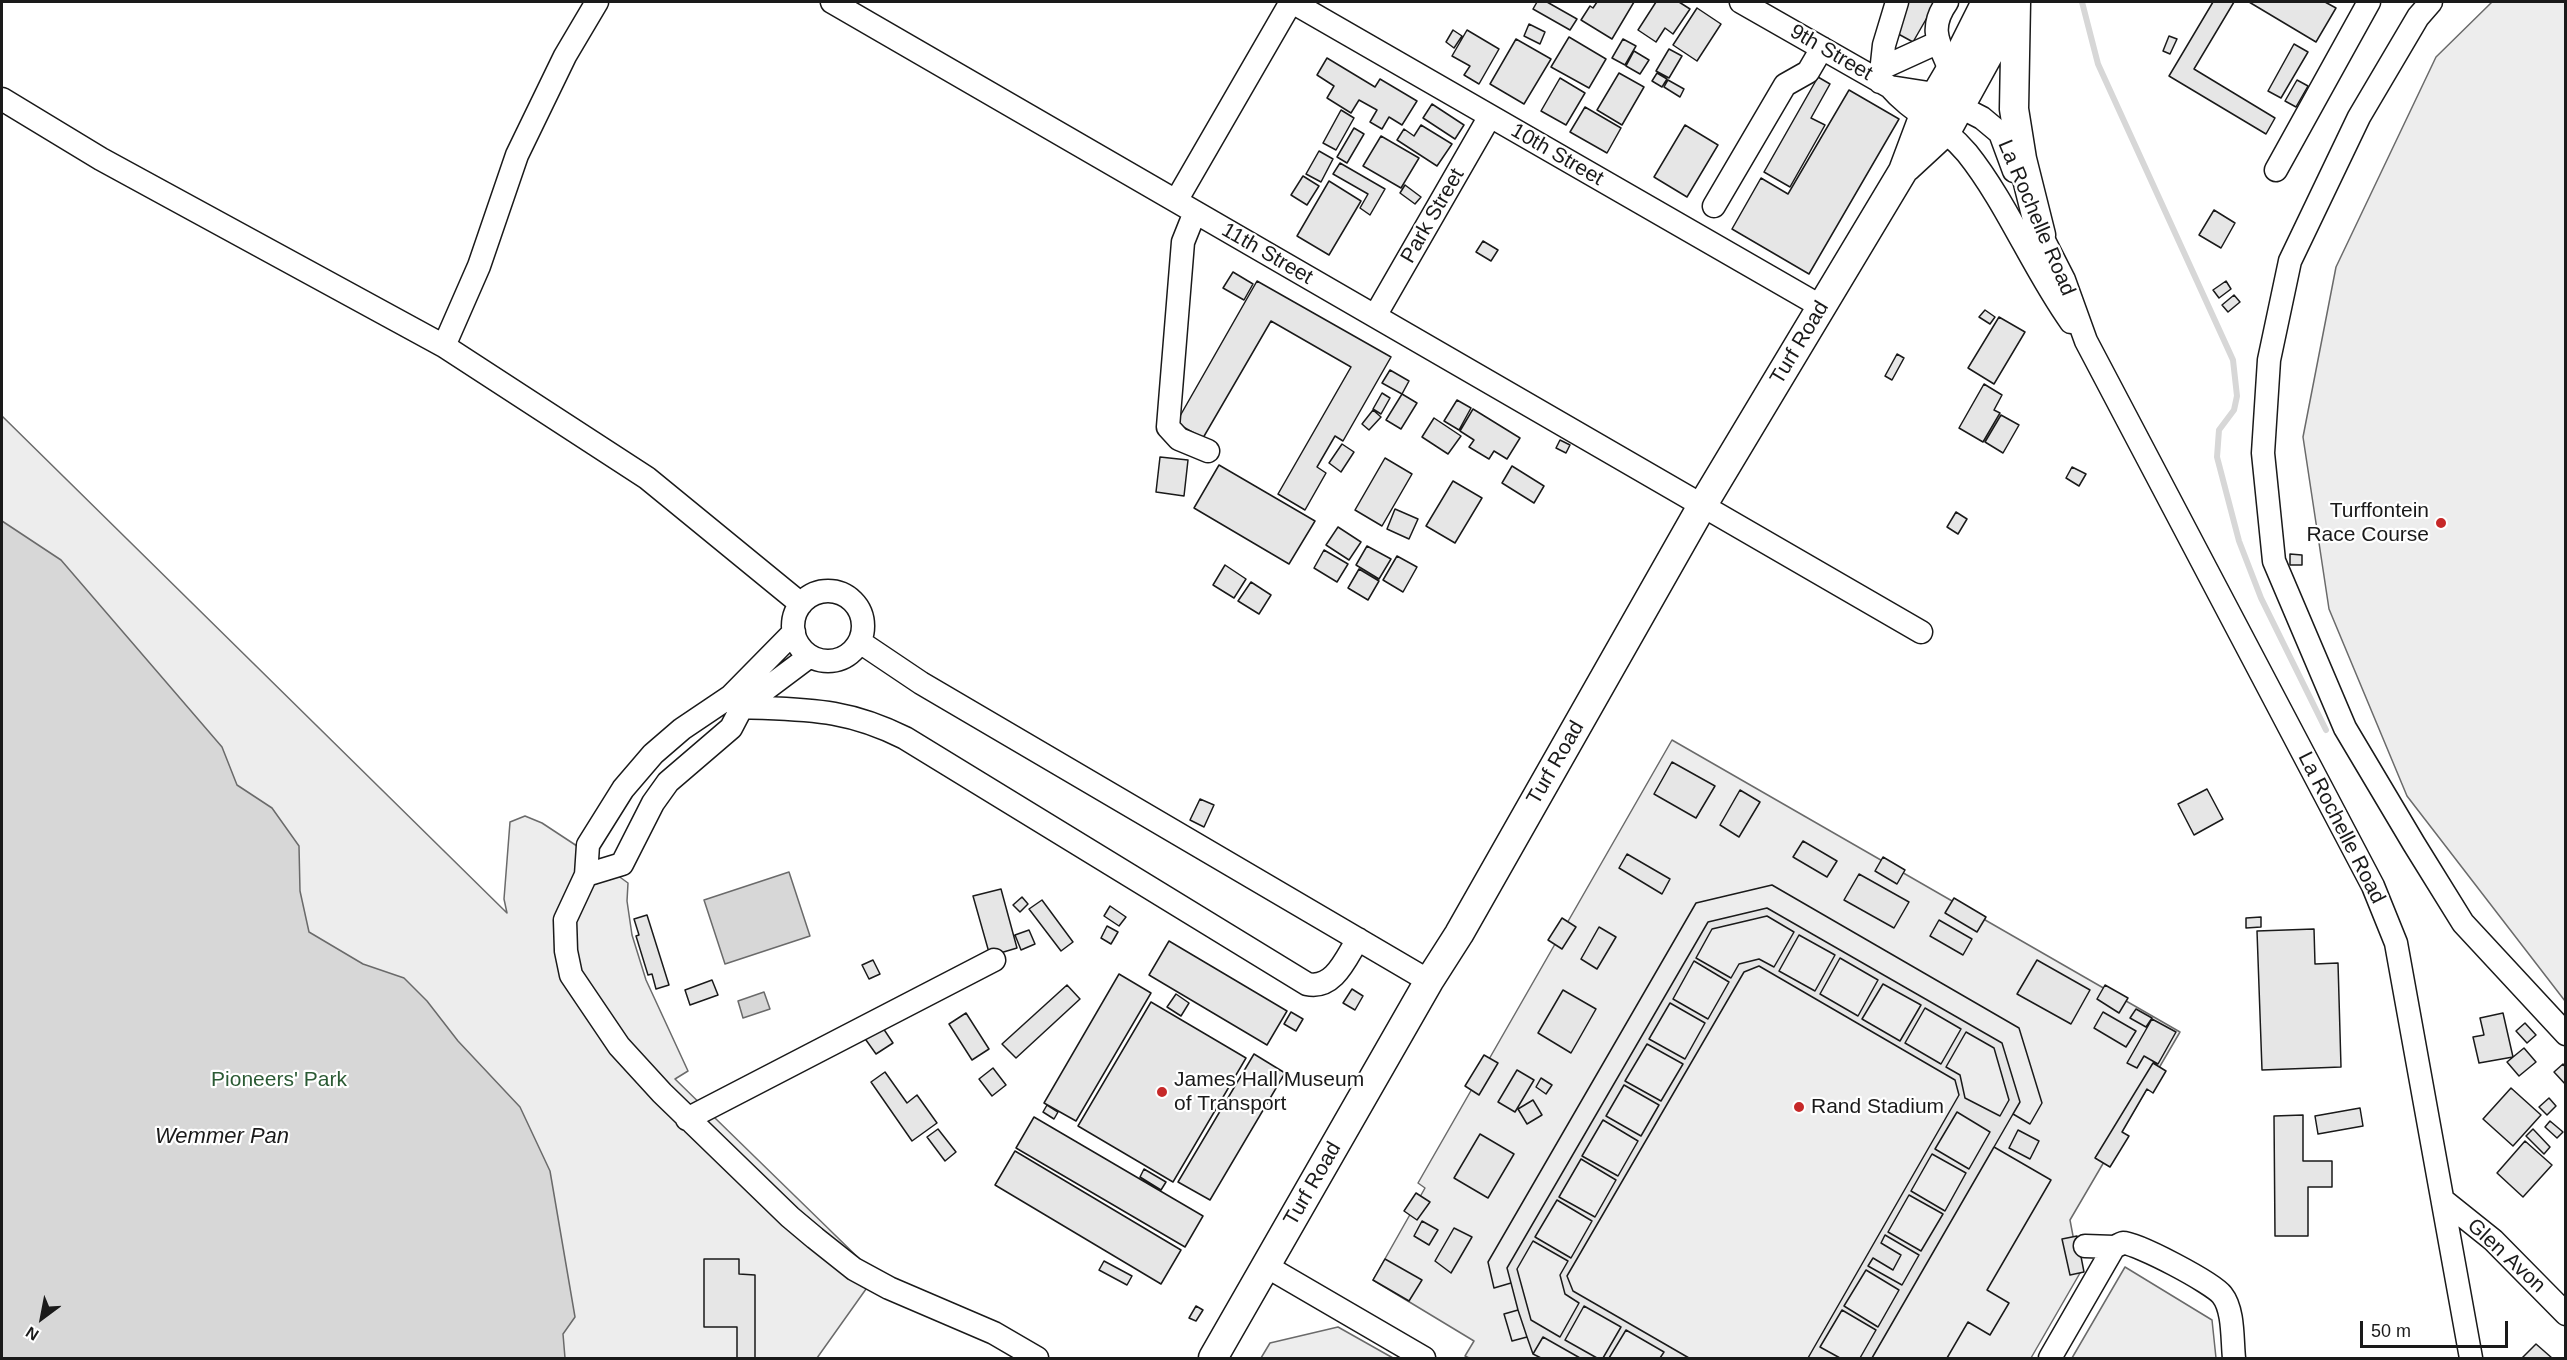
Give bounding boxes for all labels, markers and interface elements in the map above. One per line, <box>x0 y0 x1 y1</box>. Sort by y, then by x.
street label: 9th Street <box>1785 19 1877 87</box>
street label: 10th Street <box>1506 118 1608 192</box>
street label: La Rochelle Road <box>1992 136 2080 300</box>
street label: Park Street <box>1396 164 1470 268</box>
street label: 11th Street <box>1217 218 1317 290</box>
street label: Turf Road <box>1765 297 1835 389</box>
place label: Turffontein Race Course <box>2306 498 2429 548</box>
marker: Turffontein Race Course <box>2434 516 2448 530</box>
street label: Turf Road <box>1522 717 1590 809</box>
street label: La Rochelle Road <box>2292 748 2390 908</box>
park label: Pioneers' Park <box>211 1067 347 1093</box>
place label: James Hall Museum of Transport <box>1174 1067 1364 1117</box>
marker: James Hall Museum of Transport <box>1155 1085 1169 1099</box>
place label: Rand Stadium <box>1811 1094 1944 1120</box>
marker: Rand Stadium <box>1792 1100 1806 1114</box>
water label: Wemmer Pan <box>155 1124 289 1150</box>
street label: Turf Road <box>1279 1138 1347 1230</box>
street label: Glen Avon <box>2462 1213 2550 1299</box>
north arrow <box>12 1288 72 1348</box>
scale bar <box>2363 1309 2512 1347</box>
text: 50 m <box>2371 1321 2411 1341</box>
text: N <box>23 1323 42 1344</box>

